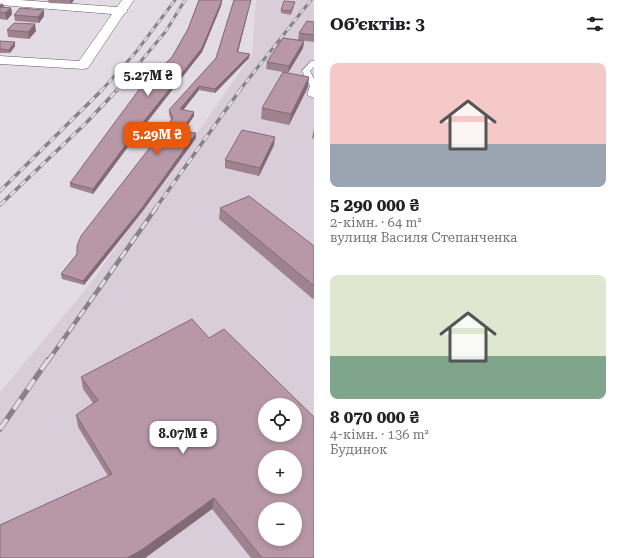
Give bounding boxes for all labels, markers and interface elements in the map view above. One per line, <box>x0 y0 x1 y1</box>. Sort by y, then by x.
icon: filters <box>584 13 606 35</box>
text: Об’єктів: 3 <box>330 14 425 34</box>
pin: 5.27M ₴ <box>111 63 185 97</box>
text: 5.27M ₴ <box>123 68 173 83</box>
icon: home <box>432 89 504 161</box>
pin: 5.29M ₴ <box>120 122 194 156</box>
text: 5.29M ₴ <box>132 127 182 142</box>
text: 5 290 000 ₴ <box>330 195 419 215</box>
text: 2-кімн. · 64 m² <box>330 215 422 230</box>
text: вулиця Василя Степанченка <box>330 230 517 245</box>
icon: home <box>432 301 504 373</box>
map controls <box>258 398 302 546</box>
button: locate <box>258 398 302 442</box>
text: 8 070 000 ₴ <box>330 407 419 427</box>
pin: 8.07M ₴ <box>146 421 220 455</box>
text: 8.07M ₴ <box>158 426 208 441</box>
text: 4-кімн. · 136 m² <box>330 427 429 442</box>
text: Будинок <box>330 442 387 457</box>
button: + <box>258 450 302 494</box>
button: − <box>258 502 302 546</box>

